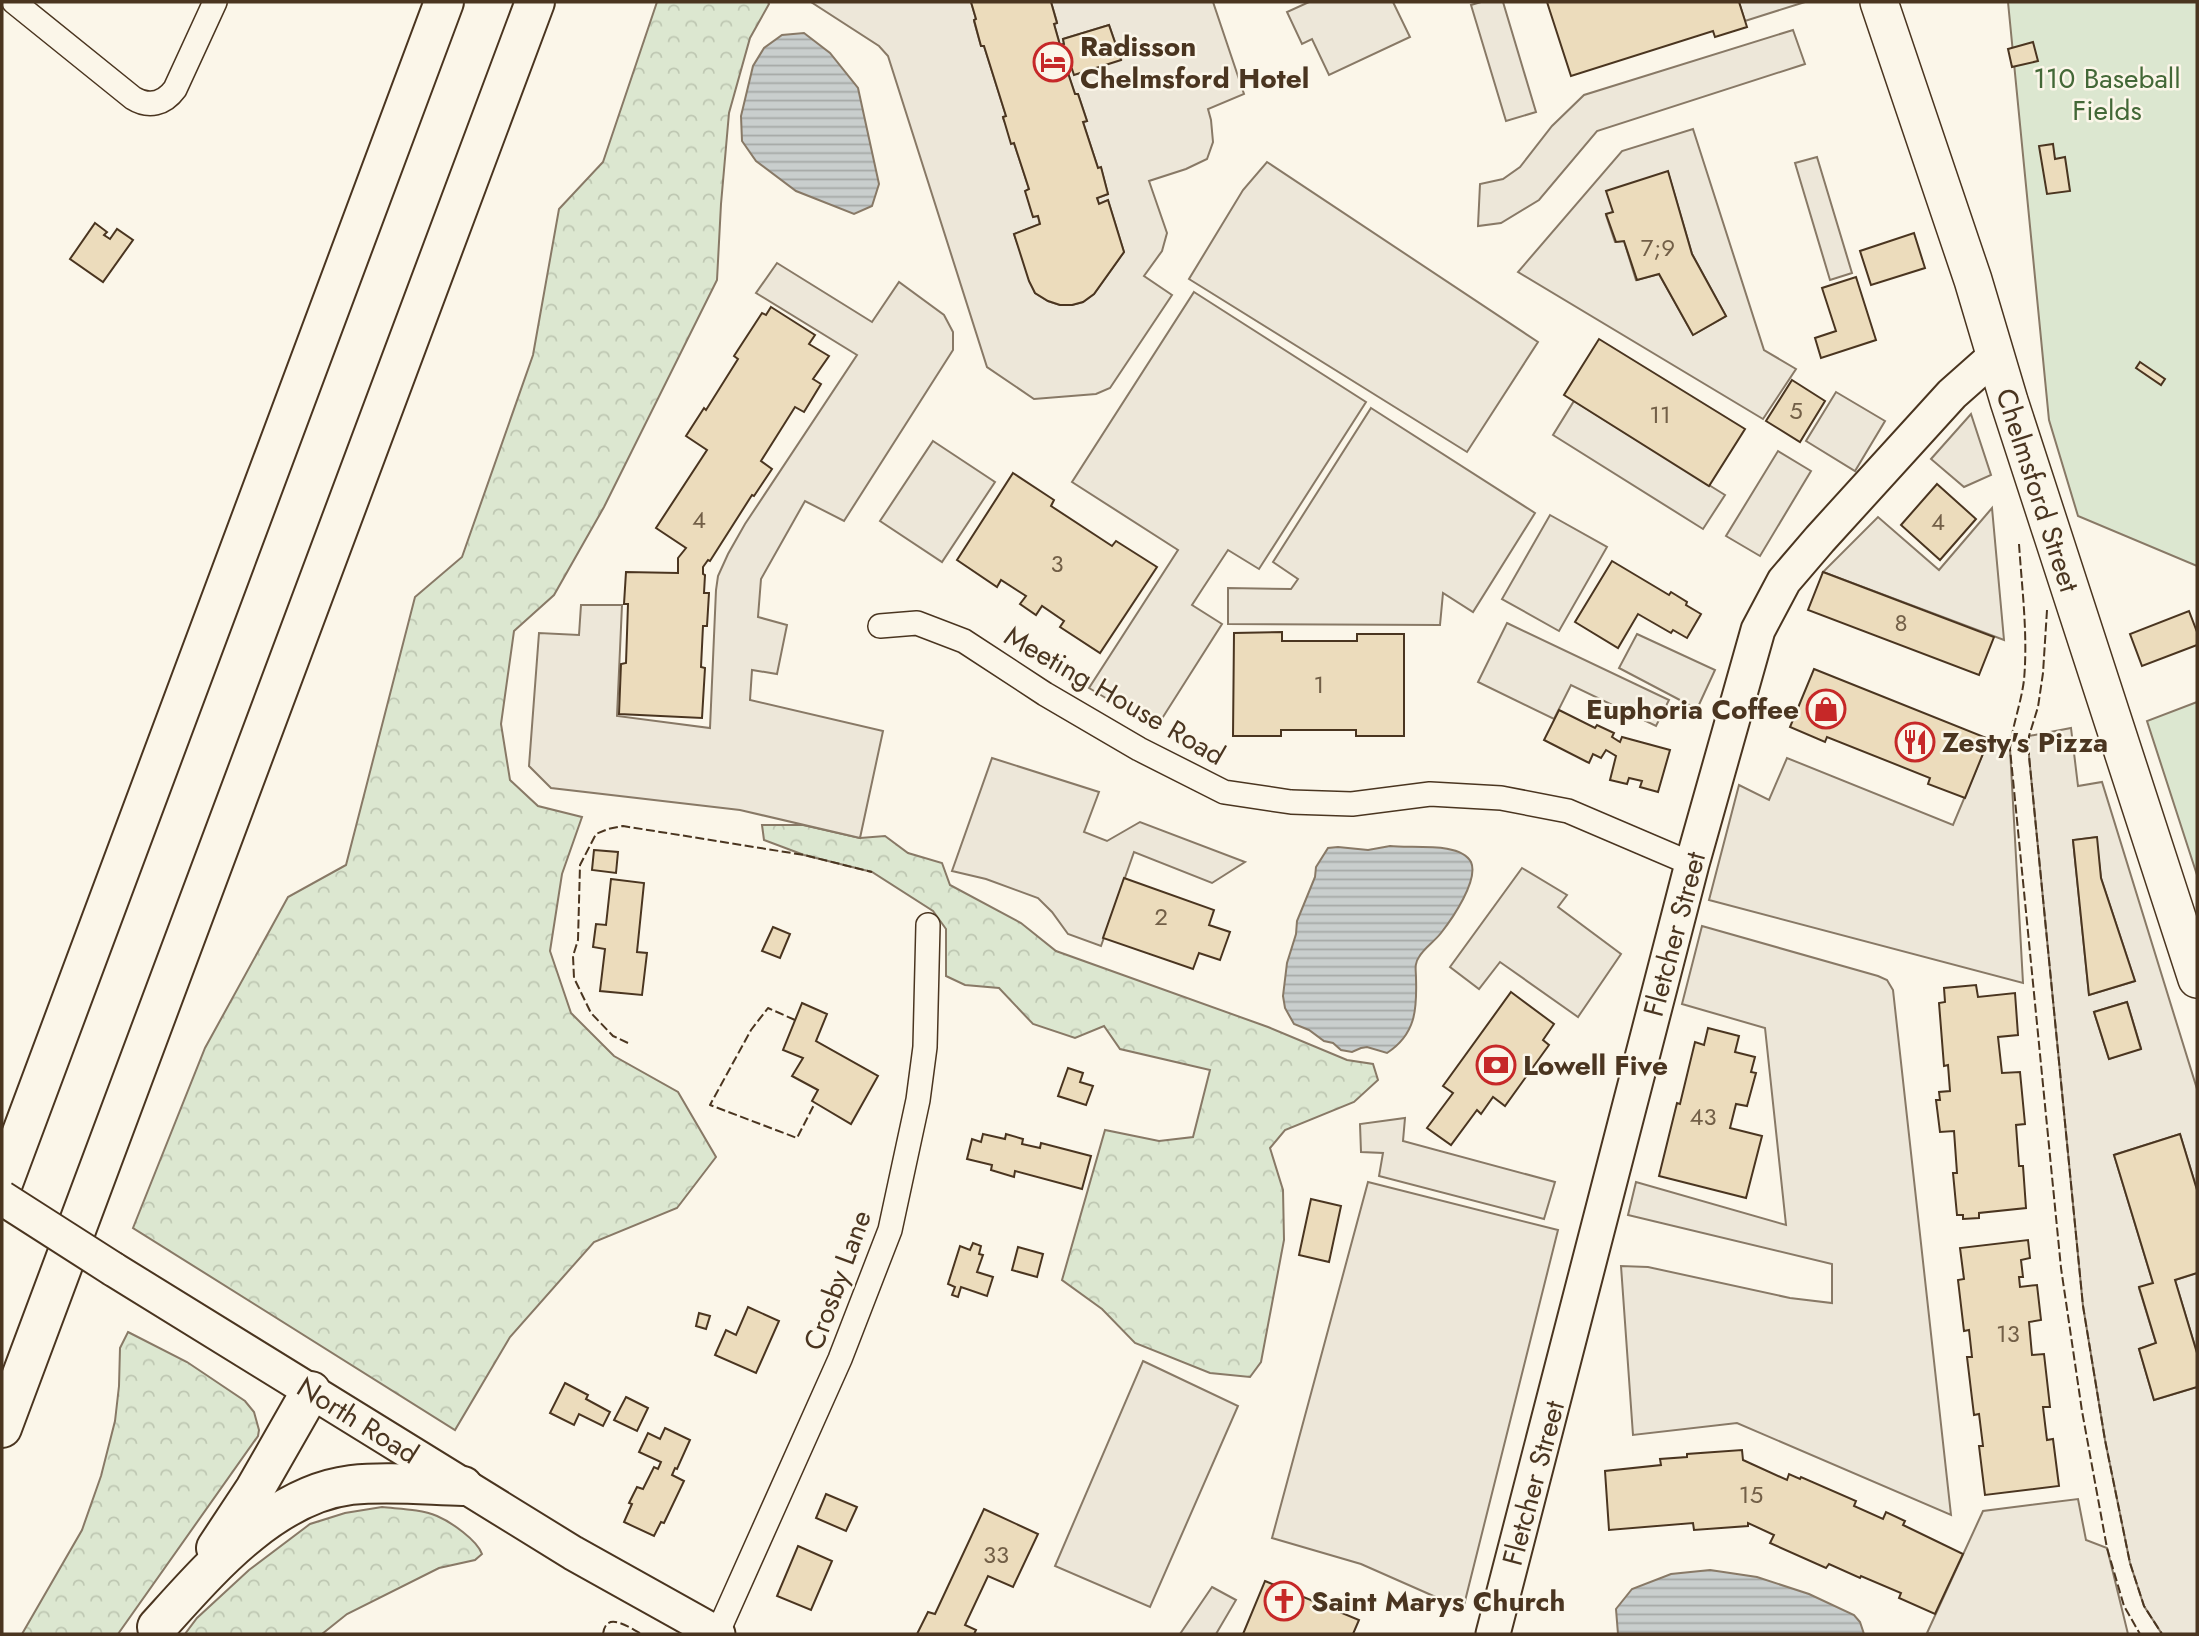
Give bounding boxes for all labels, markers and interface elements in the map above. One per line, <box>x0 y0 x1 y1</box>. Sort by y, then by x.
place label: Radisson Chelmsford Hotel <box>1080 26 1309 99</box>
hotel icon: Radisson Chelmsford Hotel <box>1032 41 1074 83</box>
park label: 110 Baseball Fields <box>2033 58 2181 131</box>
house number: 7;9 <box>1641 230 1675 265</box>
street label: Chelmsford Street <box>1985 383 2090 598</box>
house number: 5 <box>1789 393 1803 428</box>
house number: 11 <box>1649 397 1671 432</box>
house number: 4 <box>692 502 706 537</box>
house number: 4 <box>1931 504 1945 539</box>
house number: 3 <box>1050 546 1064 581</box>
house number: 8 <box>1894 605 1908 640</box>
street label: Meeting House Road <box>997 615 1233 775</box>
house number: 1 <box>1314 667 1324 702</box>
shop icon: Euphoria Coffee <box>1805 688 1847 730</box>
place label: Euphoria Coffee <box>1586 689 1799 730</box>
restaurant icon: Zesty's Pizza <box>1894 721 1936 763</box>
place label: Zesty's Pizza <box>1942 722 2108 763</box>
street label: Fletcher Street <box>1633 847 1716 1021</box>
house number: 2 <box>1154 899 1168 934</box>
bank icon: Lowell Five <box>1475 1044 1517 1086</box>
place label: Lowell Five <box>1523 1045 1668 1086</box>
house number: 43 <box>1689 1099 1717 1134</box>
street label: Crosby Lane <box>793 1204 882 1356</box>
house number: 13 <box>1996 1316 2020 1351</box>
street label: North Road <box>289 1367 427 1474</box>
street label: Fletcher Street <box>1492 1396 1575 1570</box>
house number: 15 <box>1739 1477 1763 1512</box>
house number: 33 <box>983 1537 1009 1572</box>
church icon: Saint Marys Church <box>1263 1580 1305 1622</box>
place label: Saint Marys Church <box>1311 1581 1565 1622</box>

